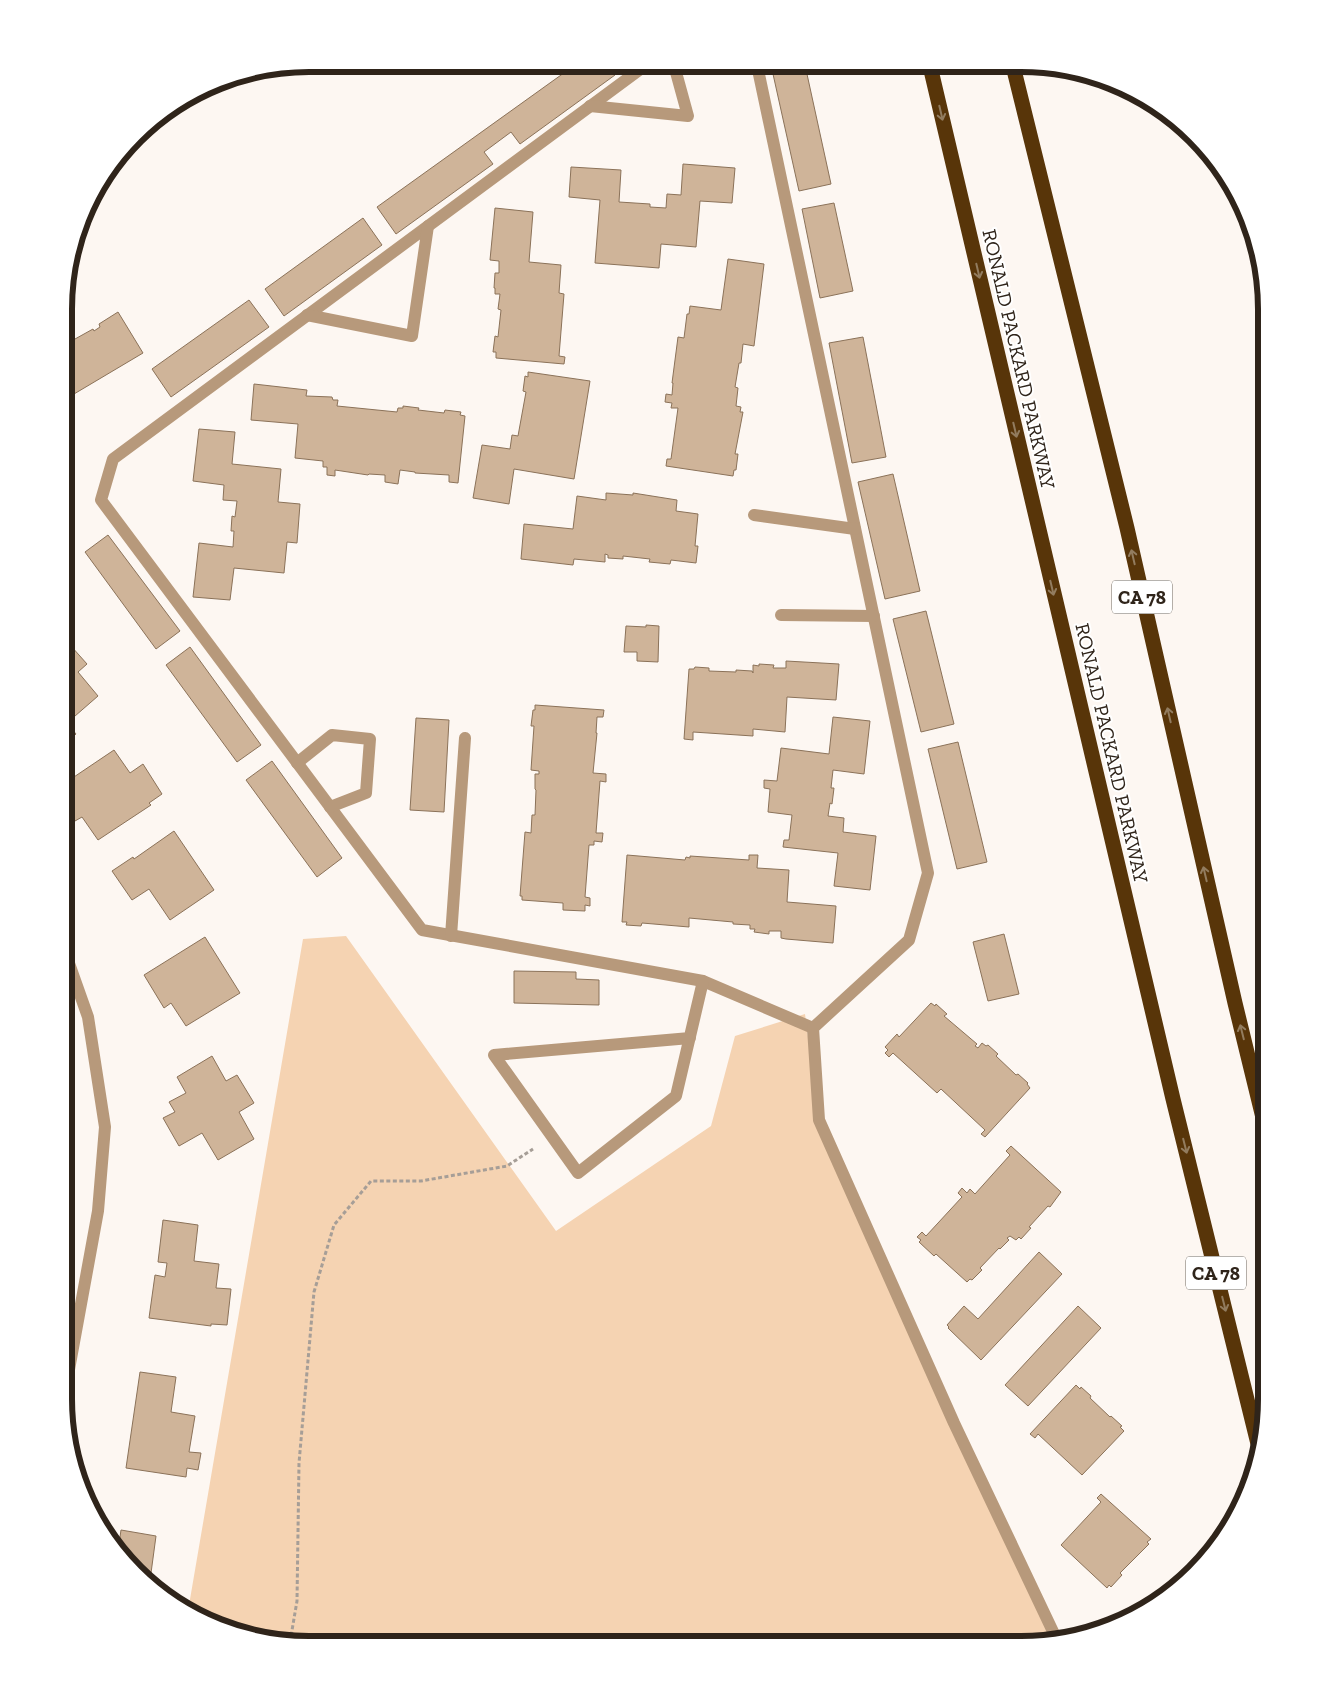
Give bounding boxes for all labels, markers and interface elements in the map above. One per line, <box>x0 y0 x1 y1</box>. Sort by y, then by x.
one-way arrow <box>937 105 946 121</box>
street label: RONALD PACKARD PARKWAY <box>977 227 1061 492</box>
one-way arrow <box>974 263 983 279</box>
one-way arrow <box>1011 421 1020 437</box>
one-way arrow <box>1128 549 1137 565</box>
one-way arrow <box>1048 579 1057 595</box>
road number: CA 78 <box>1112 580 1172 614</box>
street label: RONALD PACKARD PARKWAY <box>1070 621 1154 886</box>
one-way arrow <box>1164 708 1173 724</box>
one-way arrow <box>1200 866 1209 882</box>
one-way arrow <box>1237 1024 1246 1040</box>
one-way arrow <box>1180 1138 1190 1154</box>
road number: CA 78 <box>1186 1256 1246 1290</box>
one-way arrow <box>1219 1296 1229 1312</box>

